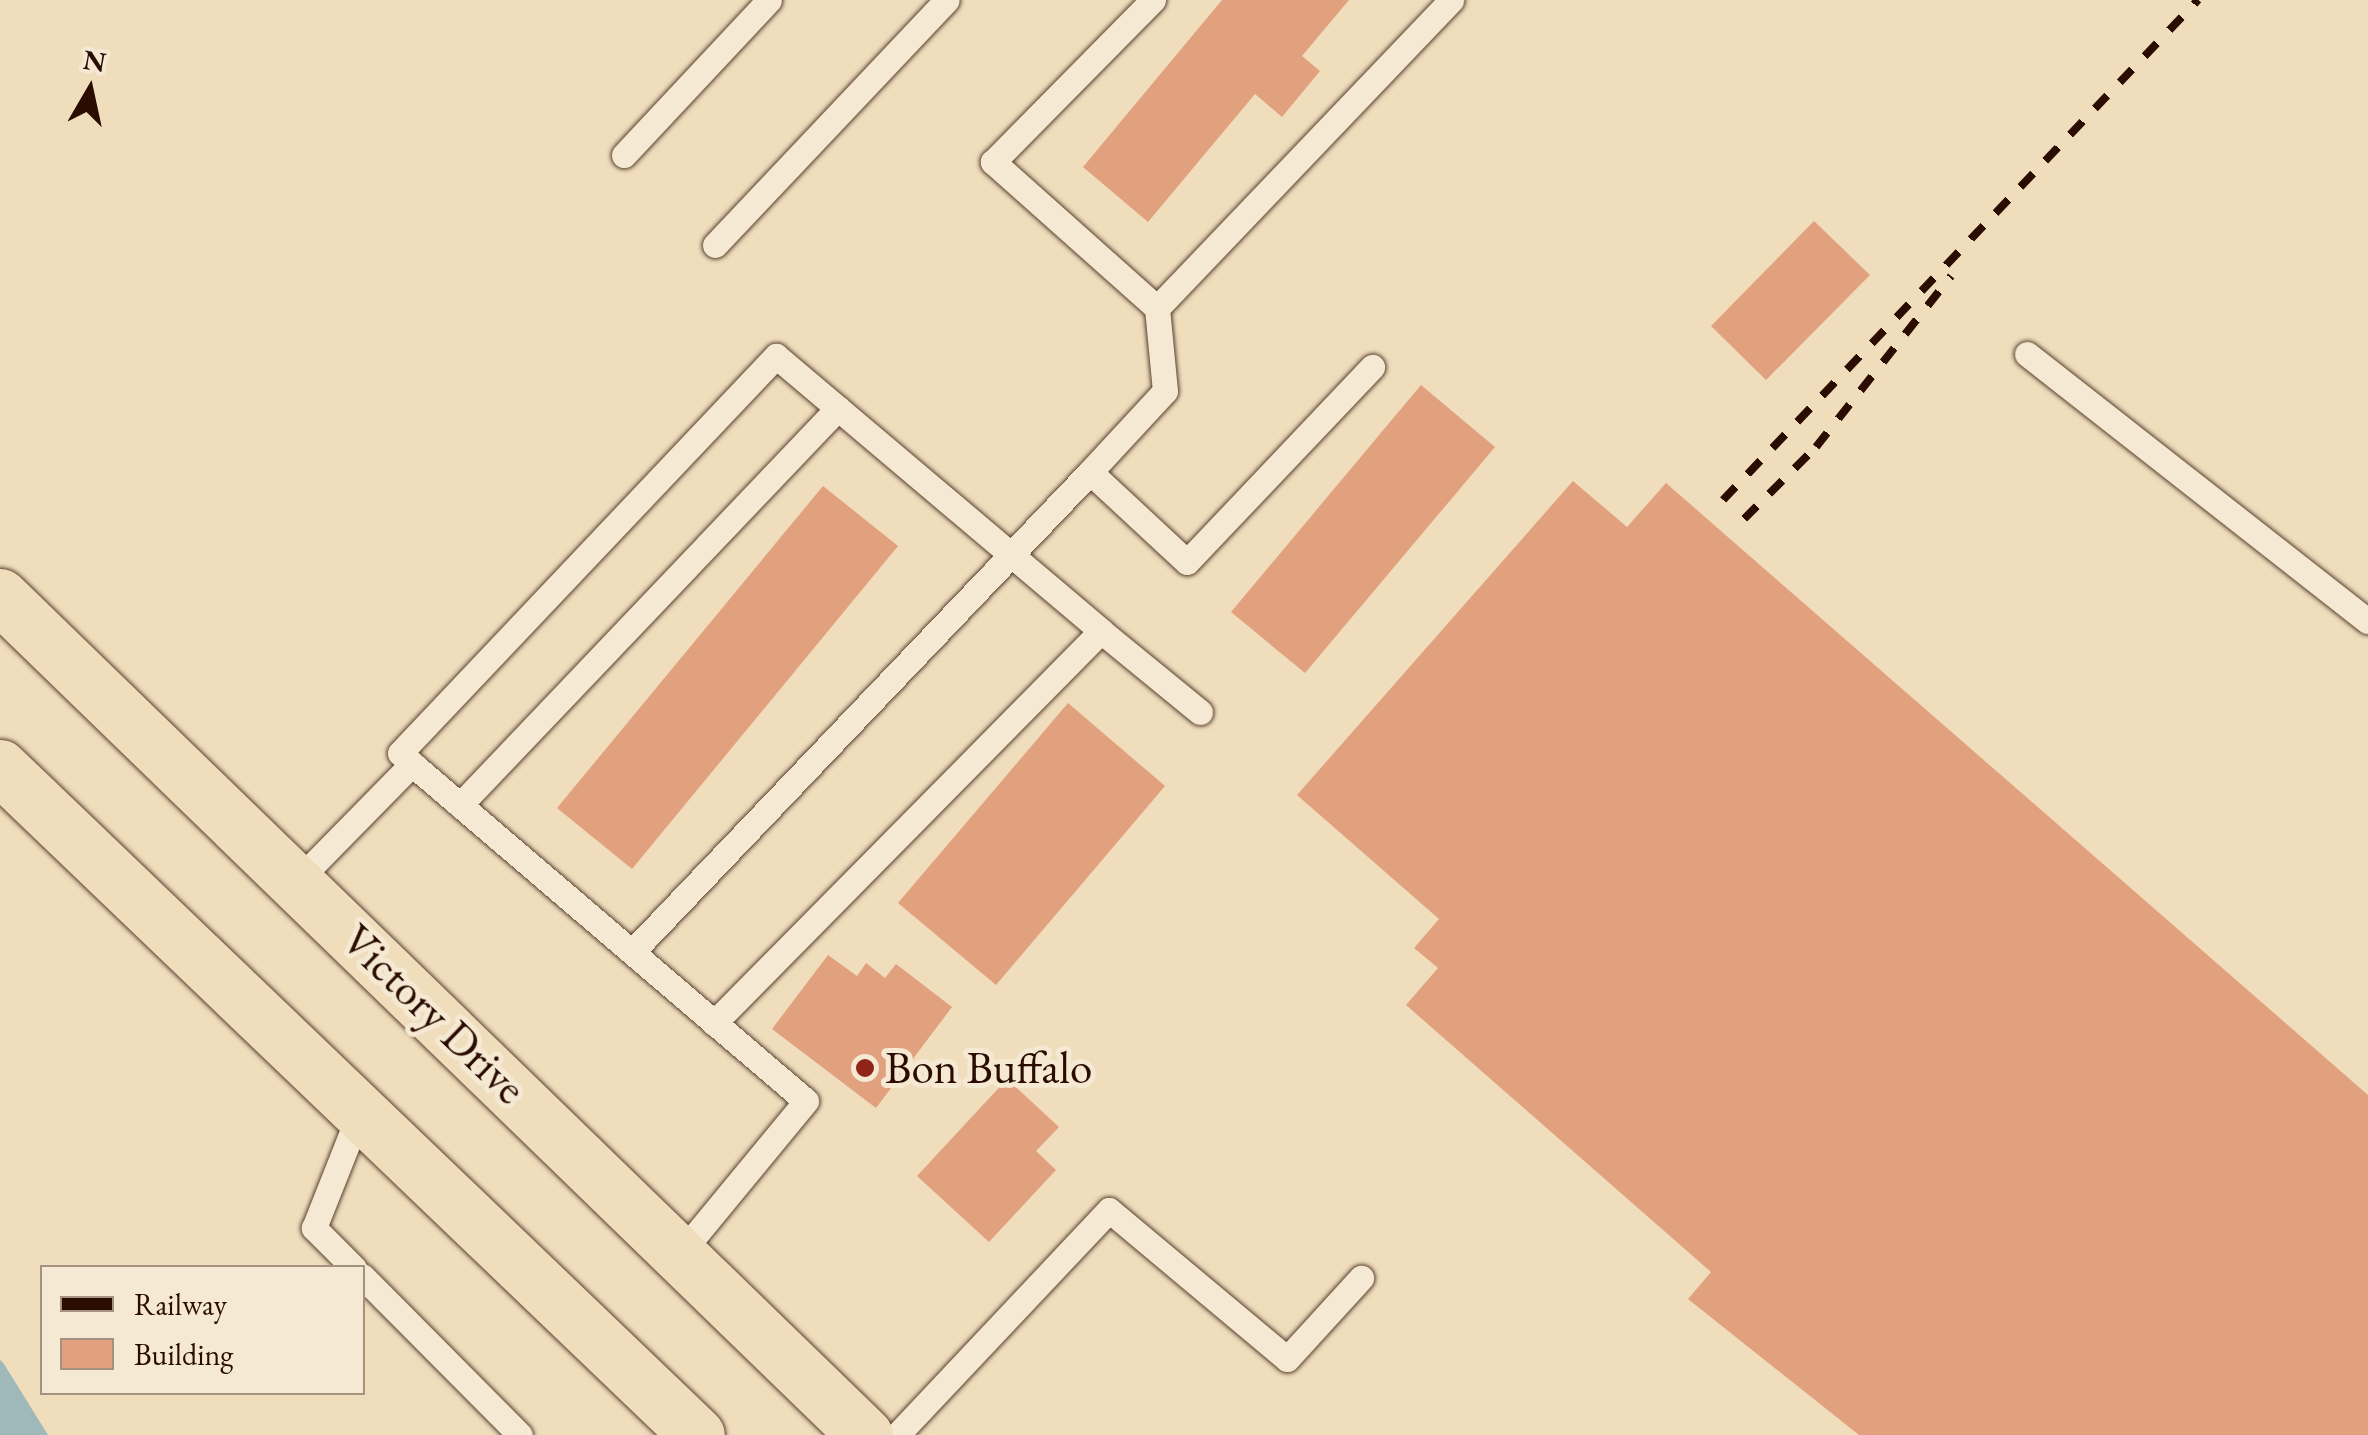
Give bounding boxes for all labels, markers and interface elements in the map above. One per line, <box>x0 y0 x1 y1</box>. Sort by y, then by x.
north arrow <box>40 40 140 140</box>
text: N <box>81 41 109 80</box>
street label: Victory Drive <box>331 913 537 1115</box>
place label: Bon Buffalo <box>885 1041 1092 1095</box>
marker: Bon Buffalo <box>854 1057 876 1079</box>
legend <box>40 1265 365 1395</box>
text: Railway <box>134 1285 227 1324</box>
text: Building <box>134 1335 233 1374</box>

